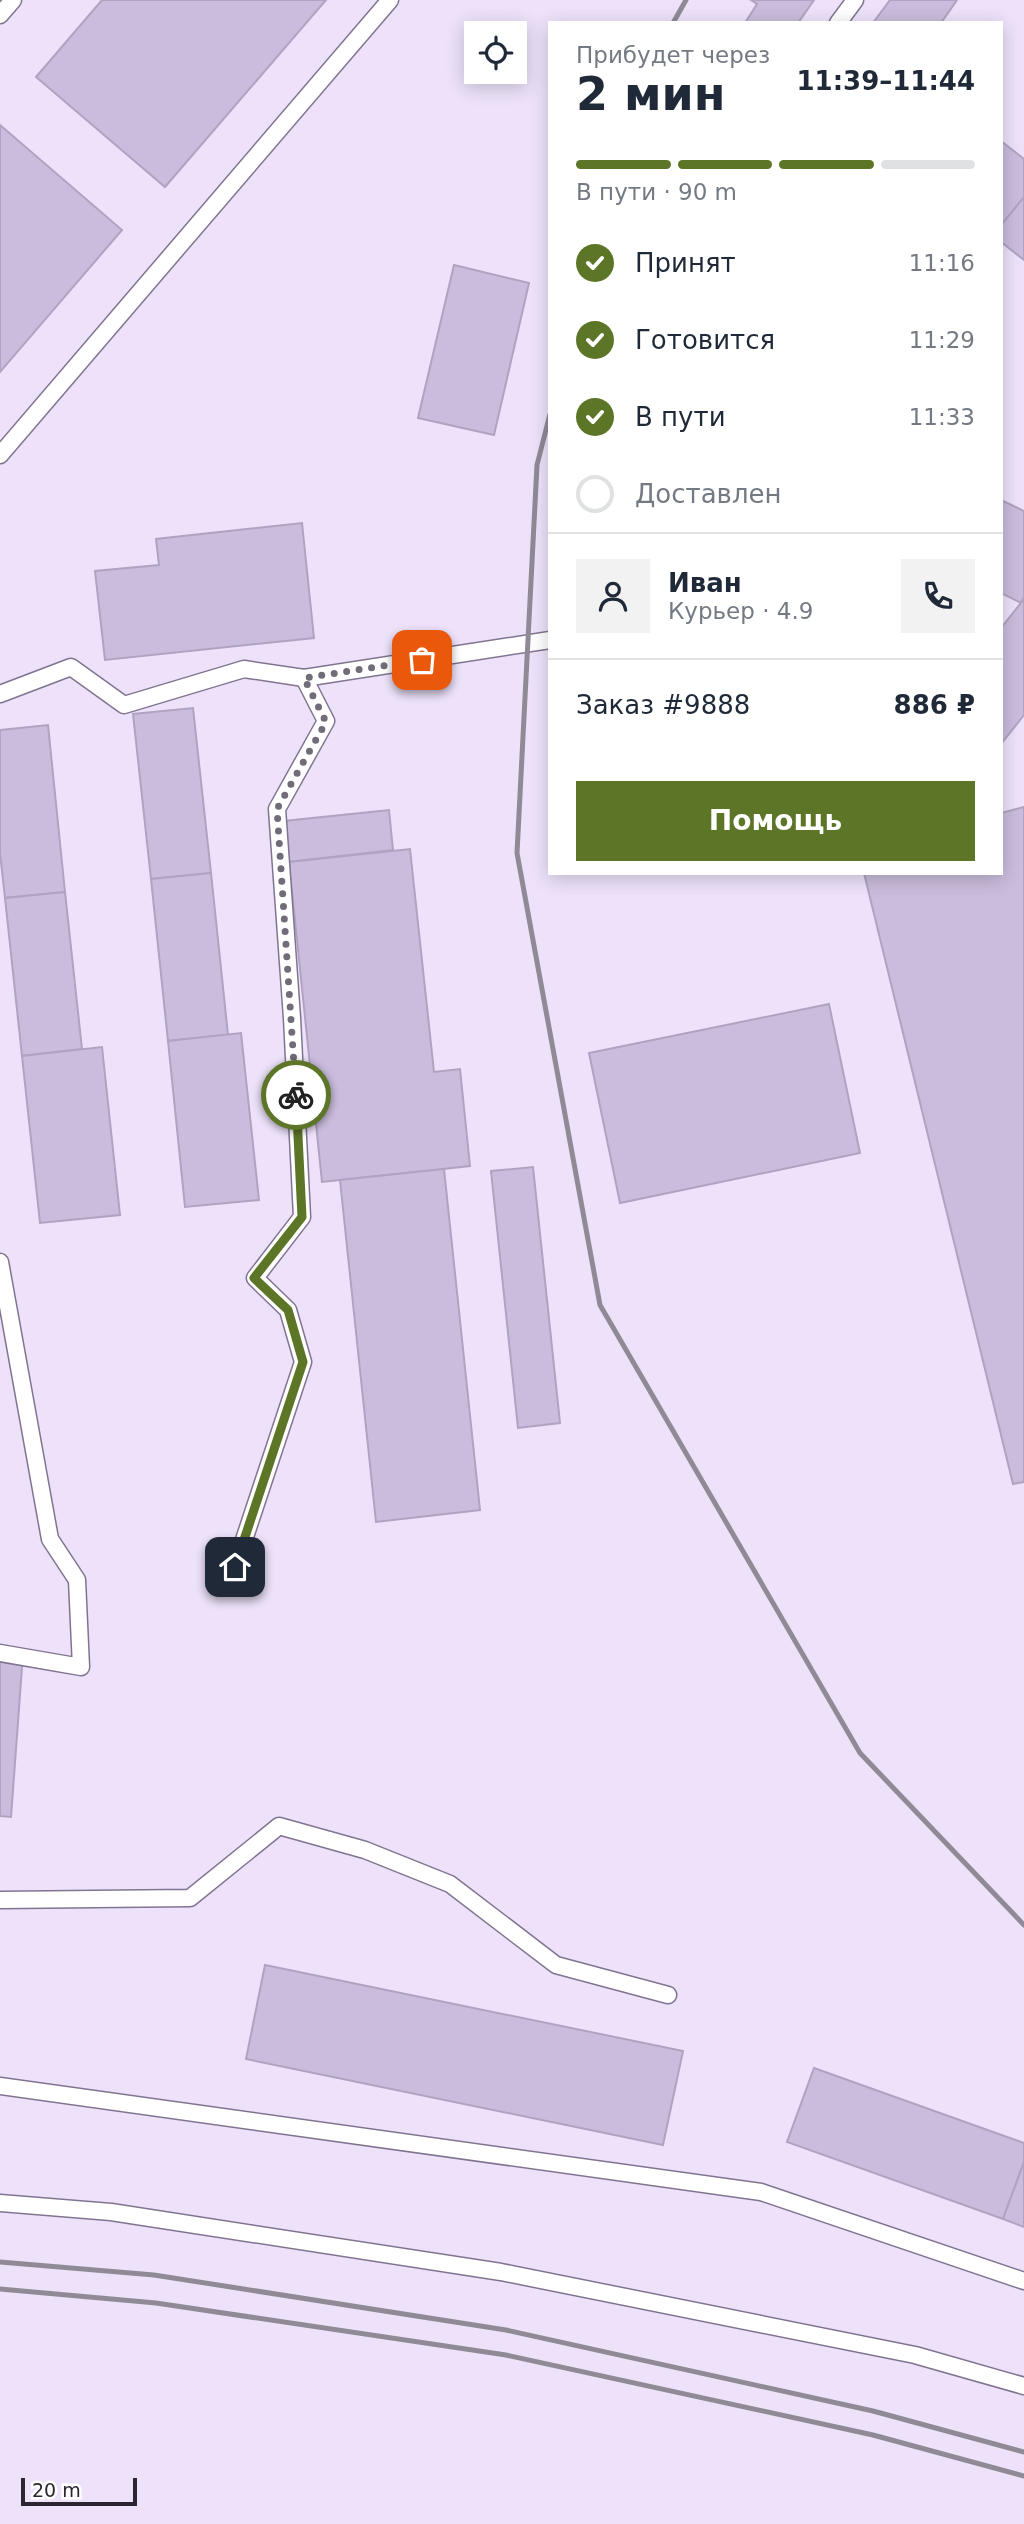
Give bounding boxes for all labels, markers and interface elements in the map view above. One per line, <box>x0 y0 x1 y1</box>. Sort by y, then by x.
map controls <box>464 21 527 84</box>
button: locate <box>464 21 527 84</box>
text: Прибудет через <box>576 42 770 68</box>
text: 11:39–11:44 <box>796 66 975 96</box>
text: 2 мин <box>576 67 726 121</box>
text: В пути · 90 m <box>576 179 737 205</box>
icon: check <box>576 244 614 282</box>
text: Принят <box>635 248 736 278</box>
text: 11:16 <box>909 250 975 276</box>
icon: check <box>576 321 614 359</box>
text: Готовится <box>635 325 775 355</box>
text: 11:29 <box>909 327 975 353</box>
icon: check <box>576 398 614 436</box>
text: В пути <box>635 402 726 432</box>
text: 11:33 <box>909 404 975 430</box>
text: Доставлен <box>635 479 782 509</box>
button: person <box>576 559 650 633</box>
button: phone <box>901 559 975 633</box>
text: Иван <box>668 568 742 598</box>
text: Курьер · 4.9 <box>668 598 813 624</box>
pin <box>392 630 452 690</box>
icon: bag <box>403 641 441 679</box>
text: Заказ #9888 <box>576 690 750 720</box>
text: 886 ₽ <box>894 690 975 720</box>
button: Помощь <box>576 781 975 861</box>
courier <box>261 1060 331 1130</box>
icon: bike <box>277 1076 315 1114</box>
pin <box>205 1537 265 1597</box>
icon: home <box>216 1548 254 1586</box>
scale bar <box>21 2475 136 2507</box>
text: 20 m <box>32 2479 81 2501</box>

